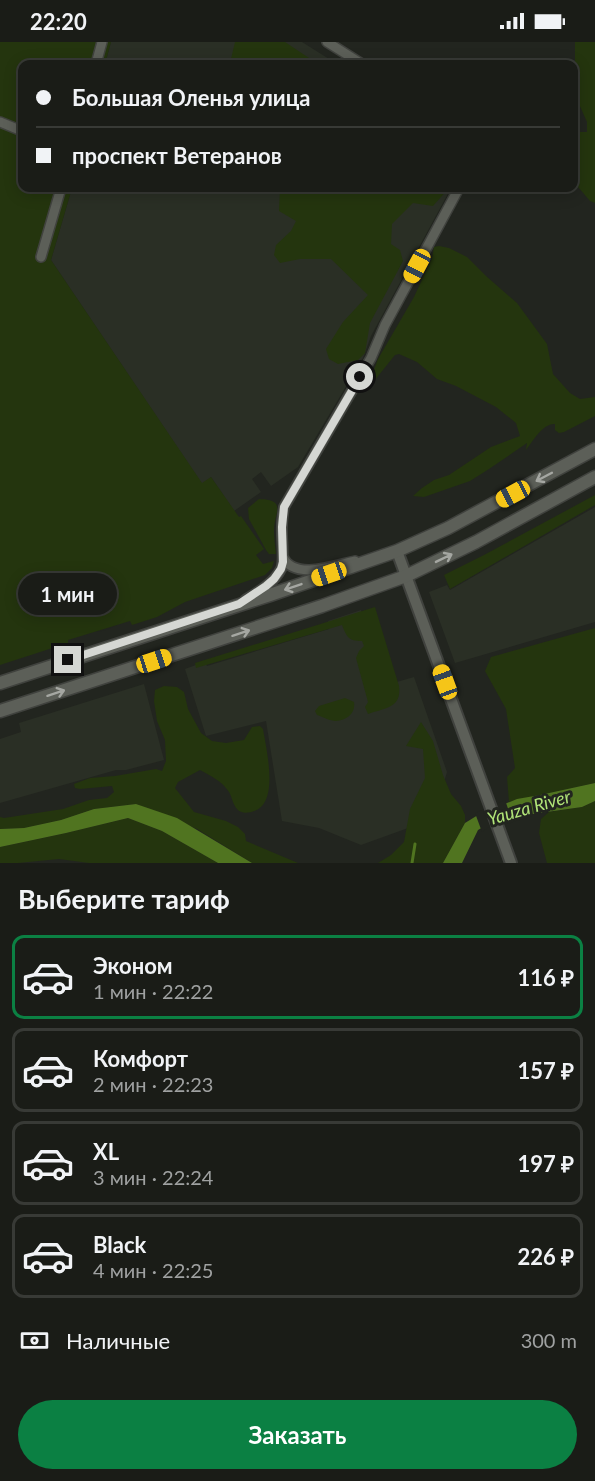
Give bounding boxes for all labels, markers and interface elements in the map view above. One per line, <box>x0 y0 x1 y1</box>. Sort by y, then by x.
text: 22:20 <box>30 8 87 35</box>
text: Большая Оленья улица <box>72 84 310 111</box>
text: проспект Ветеранов <box>72 142 282 169</box>
car <box>401 246 433 286</box>
route start <box>346 363 373 390</box>
one-way arrow <box>535 472 553 483</box>
car <box>493 478 533 510</box>
one-way arrow <box>434 552 452 564</box>
car <box>309 560 349 588</box>
callout: 1 мин <box>19 573 118 615</box>
text: 1 мин <box>41 582 94 606</box>
one-way arrow <box>284 582 303 593</box>
one-way arrow <box>231 626 250 637</box>
route end <box>54 646 81 673</box>
car <box>134 647 174 675</box>
car <box>430 662 460 702</box>
one-way arrow <box>46 686 65 697</box>
water label: Yauza River <box>484 784 574 829</box>
text: Выберите тариф <box>18 882 230 915</box>
icon: car <box>21 950 75 1004</box>
text: Эконом <box>93 952 173 979</box>
text: 116 ₽ <box>518 964 574 991</box>
text: 1 мин · 22:22 <box>93 979 213 1003</box>
icon: car <box>21 1043 75 1097</box>
text: Комфорт <box>93 1045 188 1072</box>
text: 157 ₽ <box>518 1057 574 1084</box>
text: 2 мин · 22:23 <box>93 1072 213 1096</box>
icon: car <box>21 1136 75 1190</box>
text: XL <box>93 1138 119 1165</box>
text: 197 ₽ <box>518 1150 574 1177</box>
text: 3 мин · 22:24 <box>93 1165 213 1189</box>
icon: car <box>21 1229 75 1283</box>
text: Black <box>93 1231 146 1258</box>
text: 226 ₽ <box>518 1243 574 1270</box>
text: 4 мин · 22:25 <box>93 1258 213 1282</box>
icon: cash <box>18 1324 51 1357</box>
text: Наличные <box>66 1327 170 1354</box>
text: 300 m <box>521 1328 577 1352</box>
button: Заказать <box>18 1400 577 1469</box>

